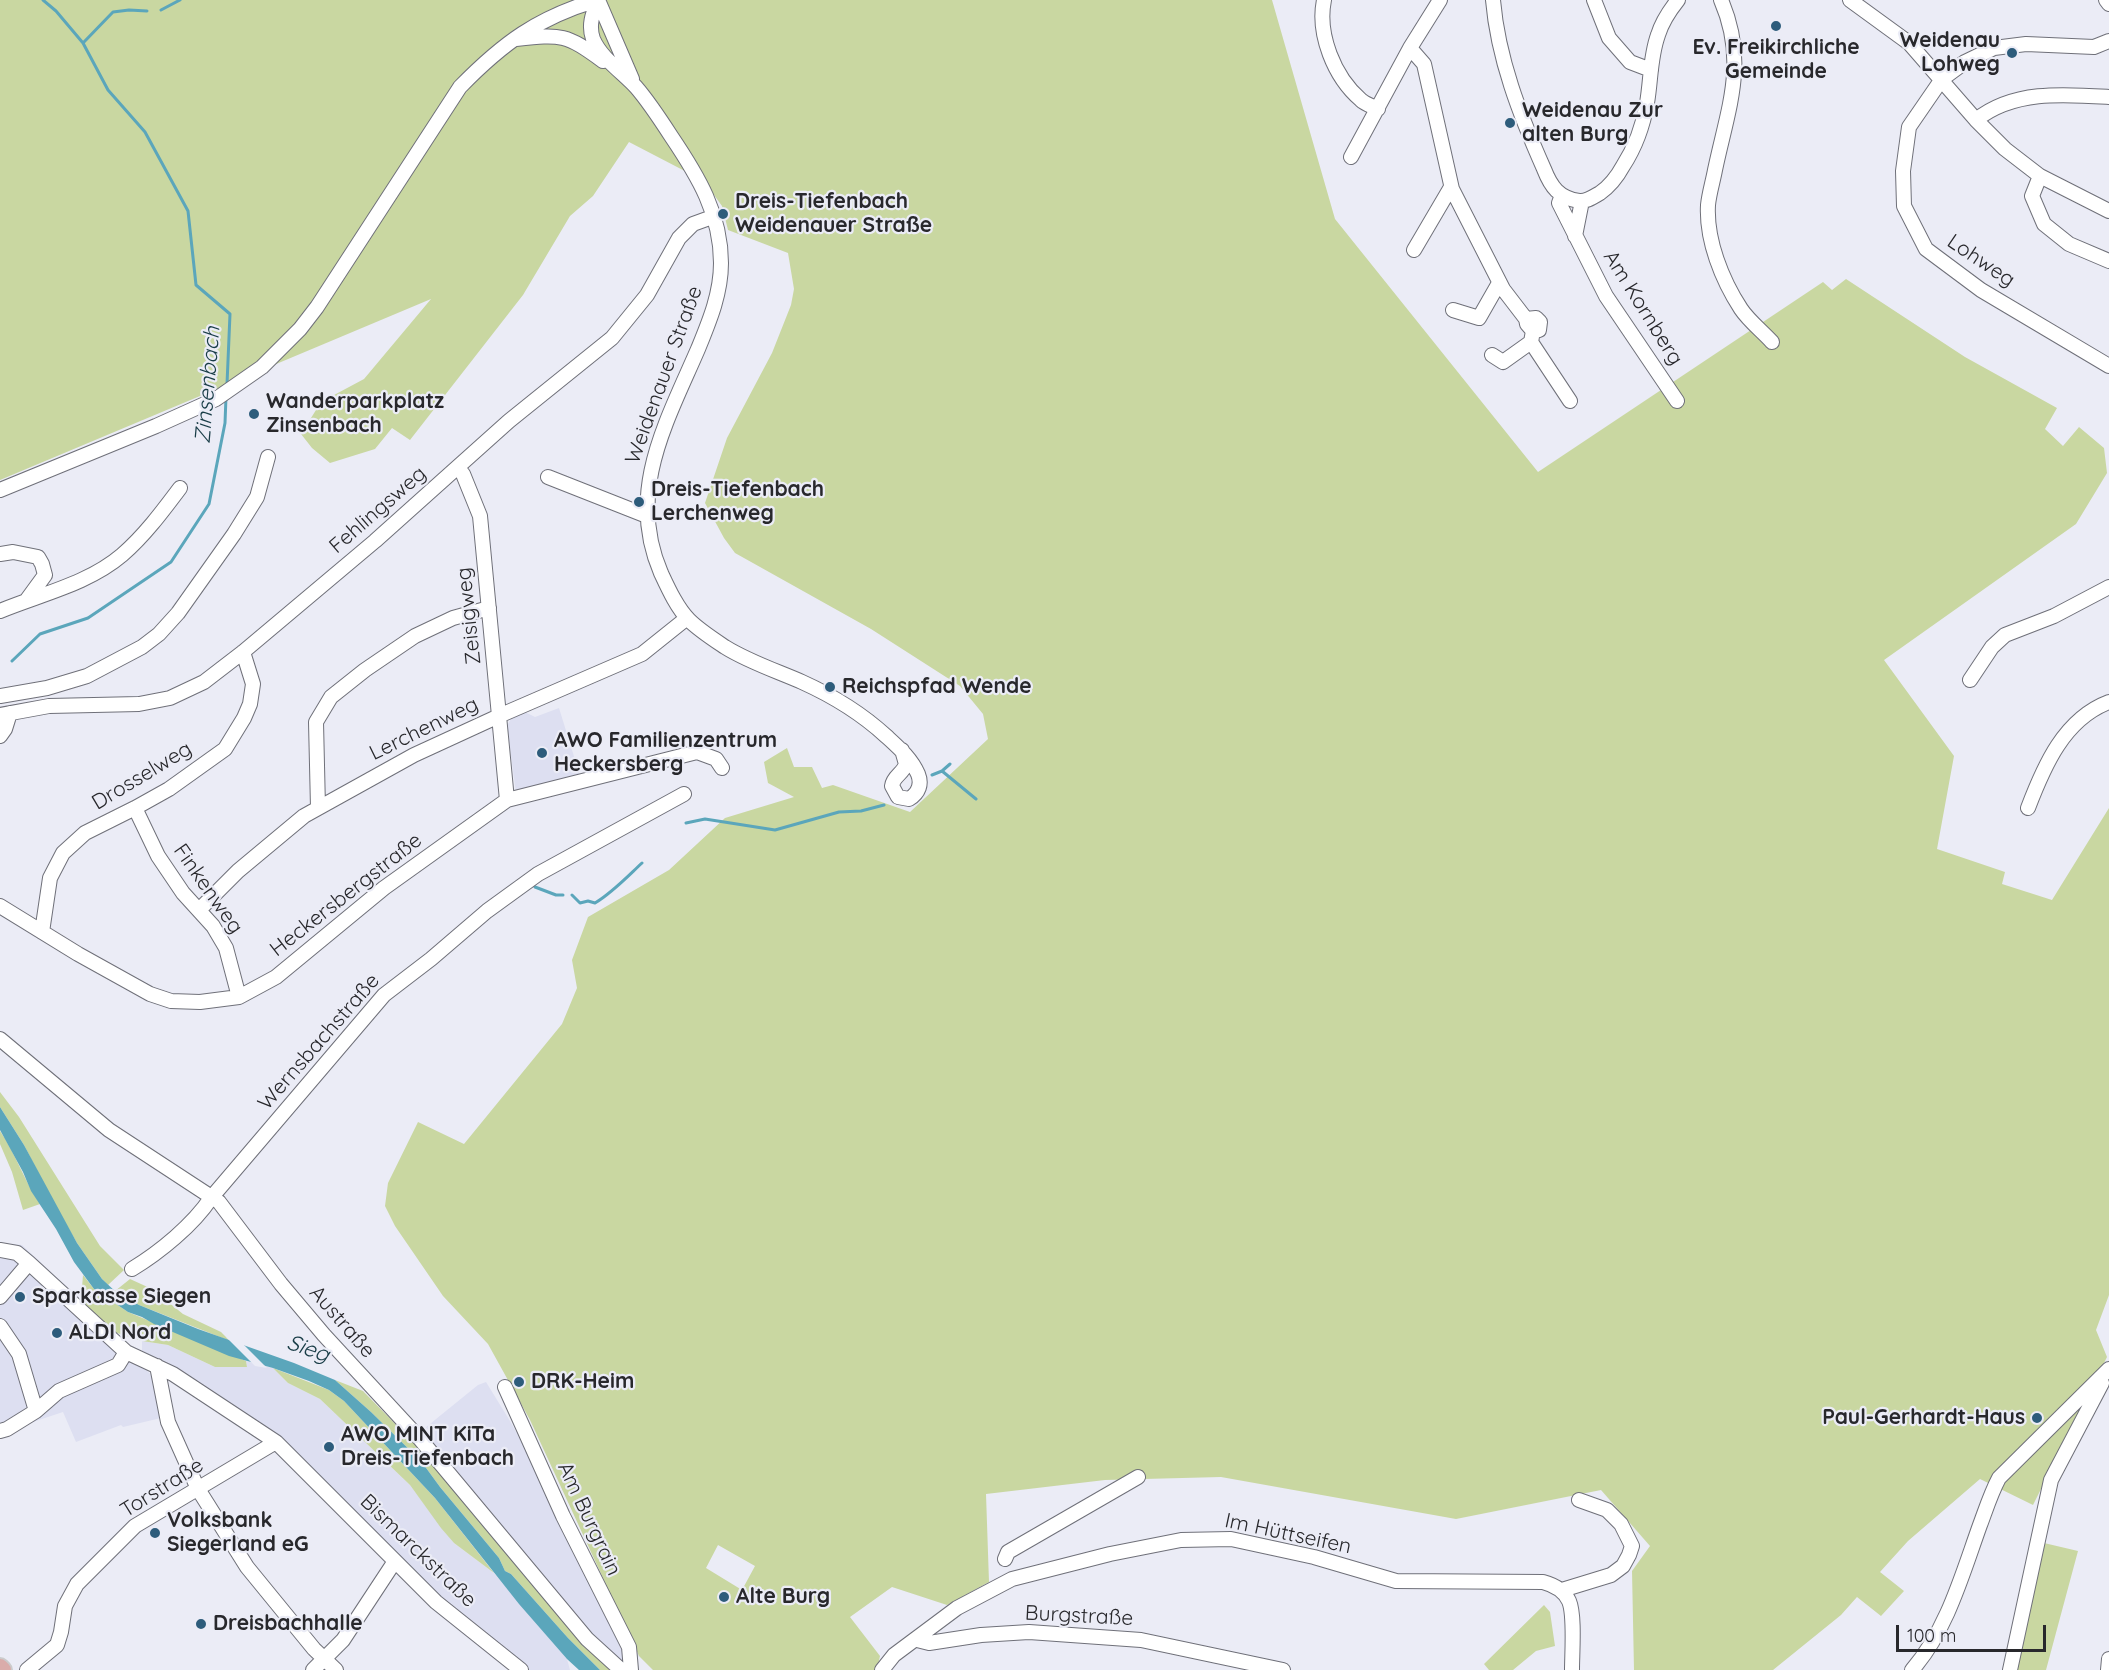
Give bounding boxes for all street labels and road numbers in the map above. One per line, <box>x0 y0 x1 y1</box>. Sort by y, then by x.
street label: Lohweg <box>1942 229 2020 293</box>
street label: Am Kornberg <box>1598 246 1688 370</box>
street label: Weidenauer Straße <box>620 283 708 467</box>
street label: Fehlingsweg <box>324 461 432 559</box>
street label: Zeisigweg <box>451 566 487 666</box>
street label: Lerchenweg <box>365 692 483 766</box>
street label: Drosselweg <box>87 736 197 816</box>
street label: Heckersbergstraße <box>265 828 427 962</box>
street label: Finkenweg <box>168 839 248 939</box>
street label: Wernsbachstraße <box>253 969 385 1115</box>
street label: Austraße <box>304 1281 380 1363</box>
street label: Torstraße <box>116 1453 208 1523</box>
street label: Am Burgrain <box>552 1458 626 1580</box>
street label: Bismarckstraße <box>355 1489 481 1613</box>
street label: Im Hüttseifen <box>1222 1508 1354 1560</box>
street label: Burgstraße <box>1024 1601 1134 1631</box>

